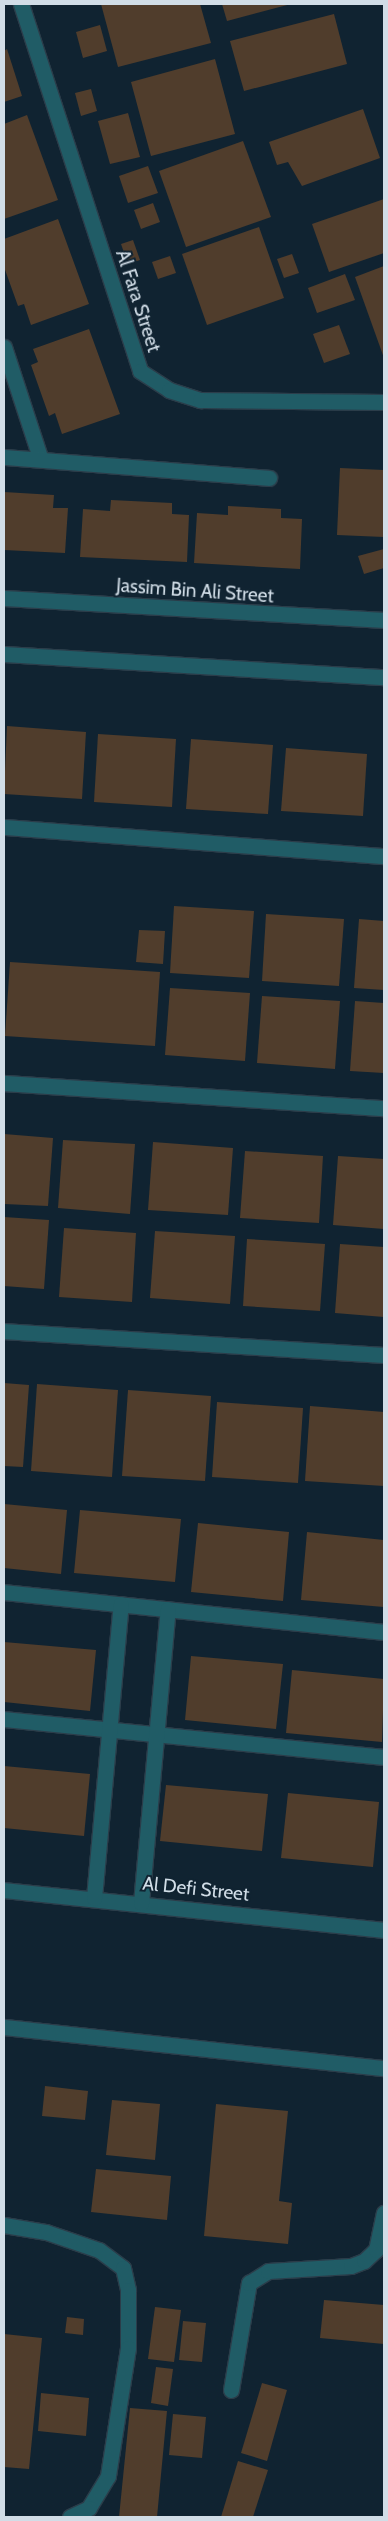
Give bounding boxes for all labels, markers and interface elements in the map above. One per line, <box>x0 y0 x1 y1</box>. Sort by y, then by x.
street label: Al Fara Street <box>111 247 165 355</box>
street label: Jassim Bin Ali Street <box>115 574 275 608</box>
street label: Al Defi Street <box>142 1872 250 1906</box>

